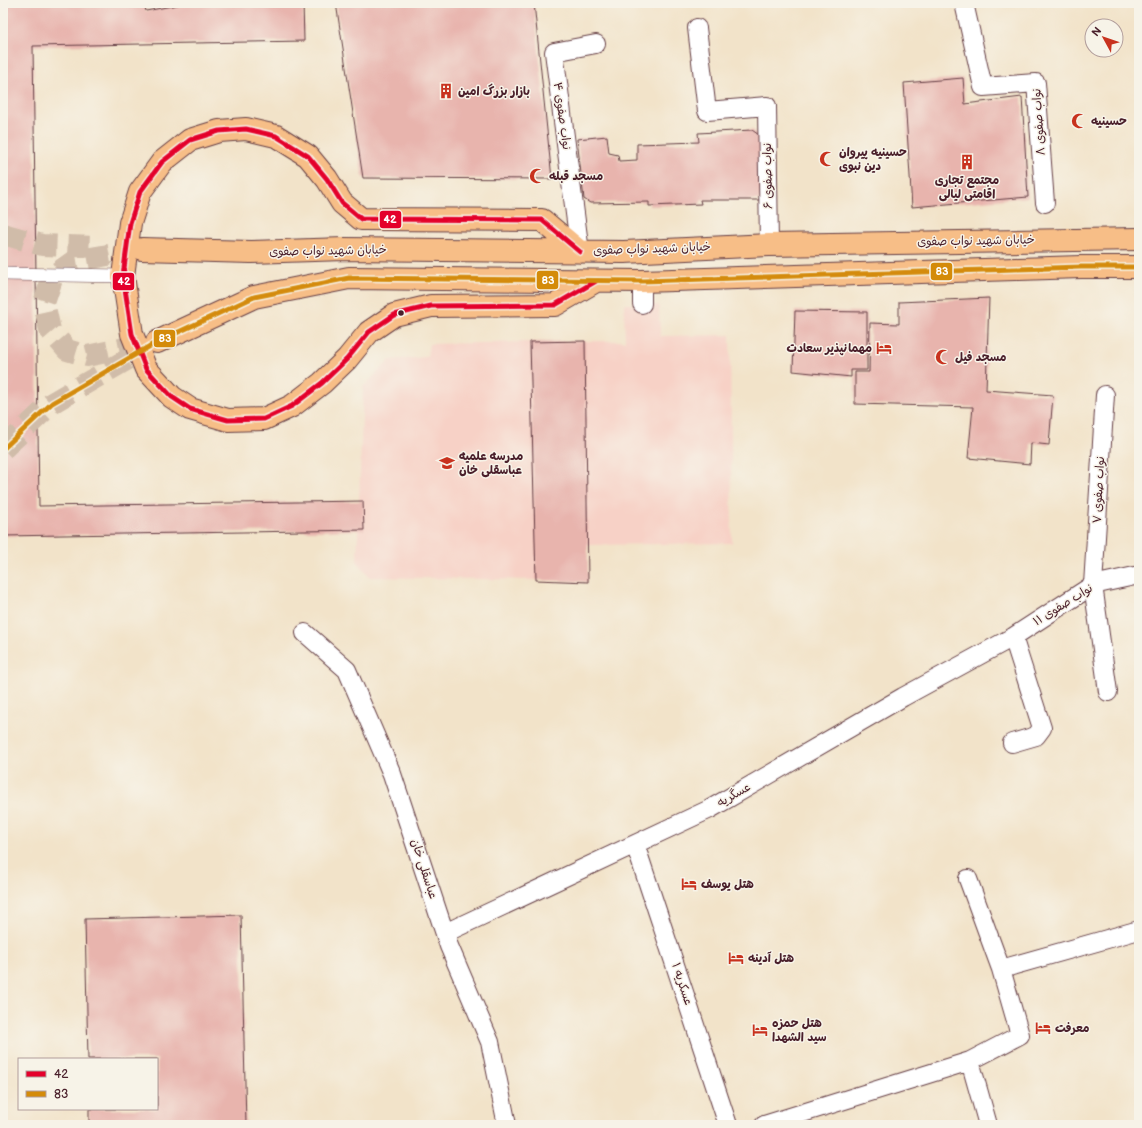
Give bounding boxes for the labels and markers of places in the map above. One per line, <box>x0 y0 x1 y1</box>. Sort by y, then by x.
building icon: بازار بزرگ امین <box>437 82 455 100</box>
place label: بازار بزرگ امین <box>458 83 530 99</box>
mosque icon: حسینیه <box>1070 112 1088 130</box>
place label: حسینیه <box>1091 114 1127 129</box>
place label: حسینیه پیروان دین نبوی <box>839 145 907 174</box>
mosque icon: حسینیه پیروان دین نبوی <box>818 150 836 168</box>
building icon: مجتمع تجاری اقامتی لیالی <box>958 153 976 171</box>
mosque icon: مسجد قبله <box>528 167 546 185</box>
place label: مسجد قبله <box>549 169 603 184</box>
place label: مجتمع تجاری اقامتی لیالی <box>935 173 999 202</box>
unlabelled marker <box>396 308 406 318</box>
hotel icon: مهمانپذیر سعادت <box>875 339 893 357</box>
place label: مهمانپذیر سعادت <box>787 341 872 356</box>
mosque icon: مسجد فیل <box>934 348 952 366</box>
place label: مسجد فیل <box>955 350 1007 365</box>
place label: مدرسه علمیه عباسقلی خان <box>459 449 523 478</box>
school or university icon: مدرسه علمیه عباسقلی خان <box>438 454 456 472</box>
hotel icon: هتل یوسف <box>680 875 698 893</box>
place label: هتل یوسف <box>701 877 754 892</box>
hotel icon: هتل آدینه <box>727 949 745 967</box>
place label: هتل آدینه <box>748 951 794 966</box>
place label: هتل حمزه سید الشهدا <box>772 1016 827 1045</box>
hotel icon: معرفت <box>1034 1019 1052 1037</box>
hotel icon: هتل حمزه سید الشهدا <box>751 1021 769 1039</box>
place label: معرفت <box>1055 1021 1089 1036</box>

